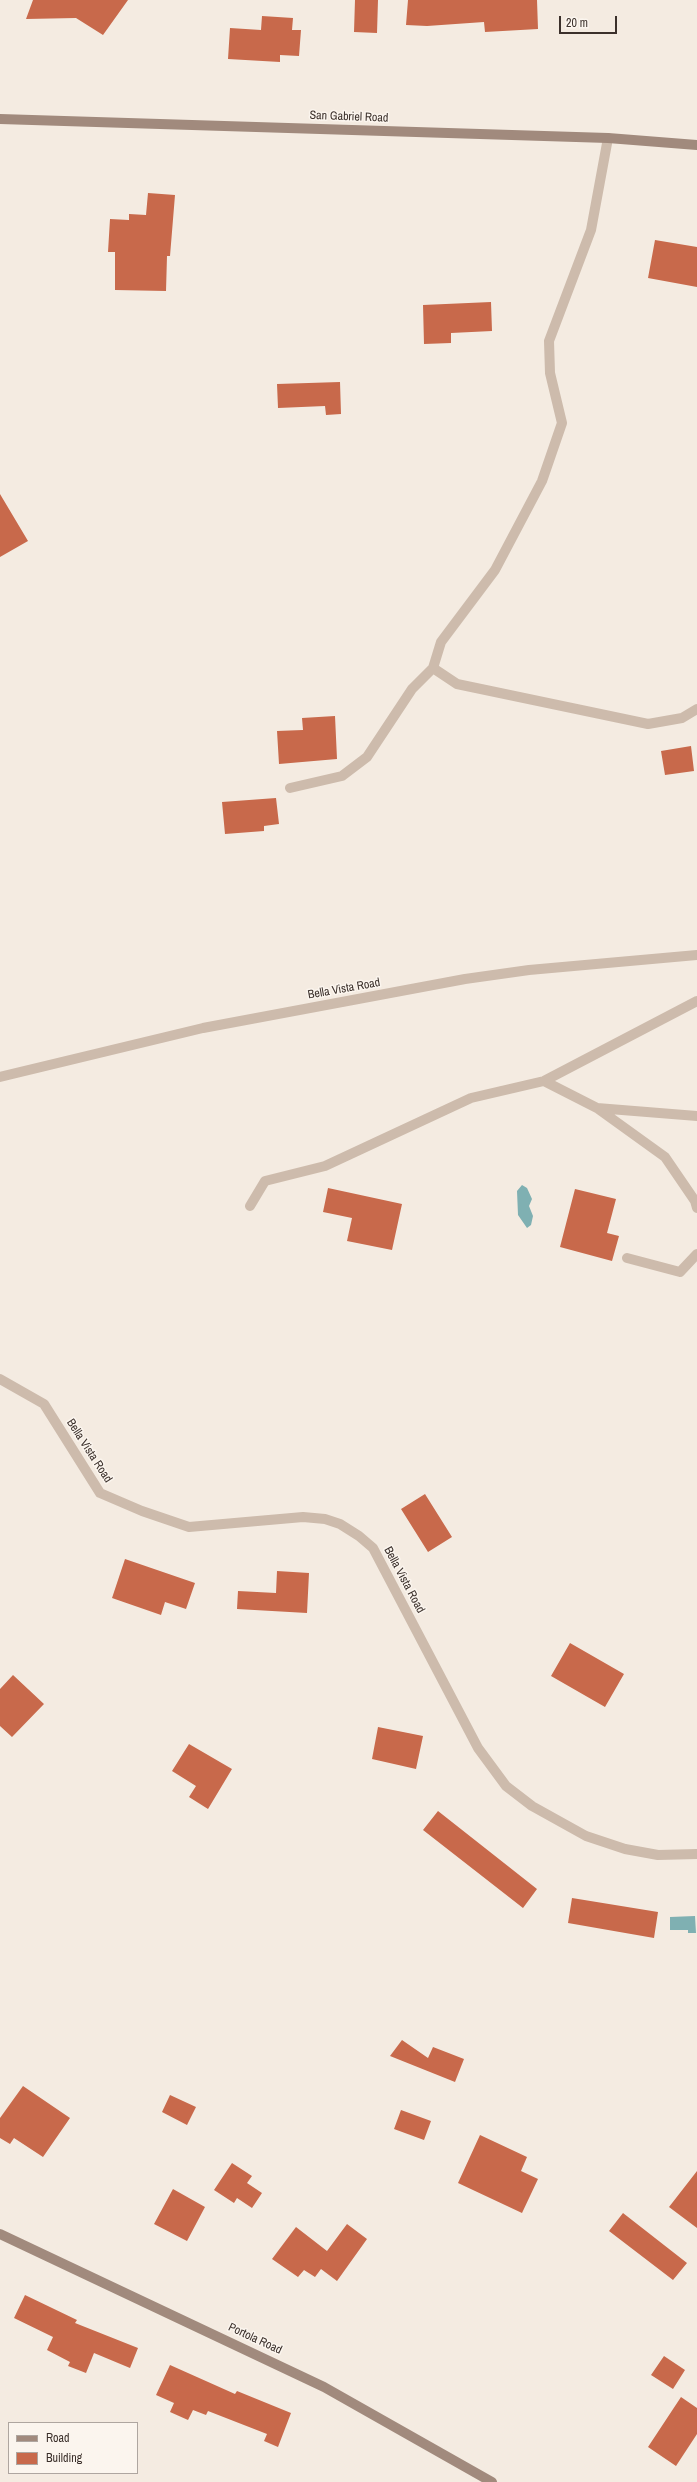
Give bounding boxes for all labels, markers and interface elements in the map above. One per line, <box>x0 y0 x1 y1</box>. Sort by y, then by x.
scale bar <box>561 8 619 34</box>
text: 20 m <box>566 15 588 31</box>
street label: San Gabriel Road <box>309 108 389 126</box>
street label: Bella Vista Road <box>307 976 381 1002</box>
street label: Bella Vista Road <box>63 1416 115 1486</box>
street label: Bella Vista Road <box>380 1544 428 1616</box>
street label: Portola Road <box>226 2320 284 2358</box>
legend <box>8 2422 138 2474</box>
text: Road <box>46 2430 70 2446</box>
text: Building <box>46 2450 82 2466</box>

